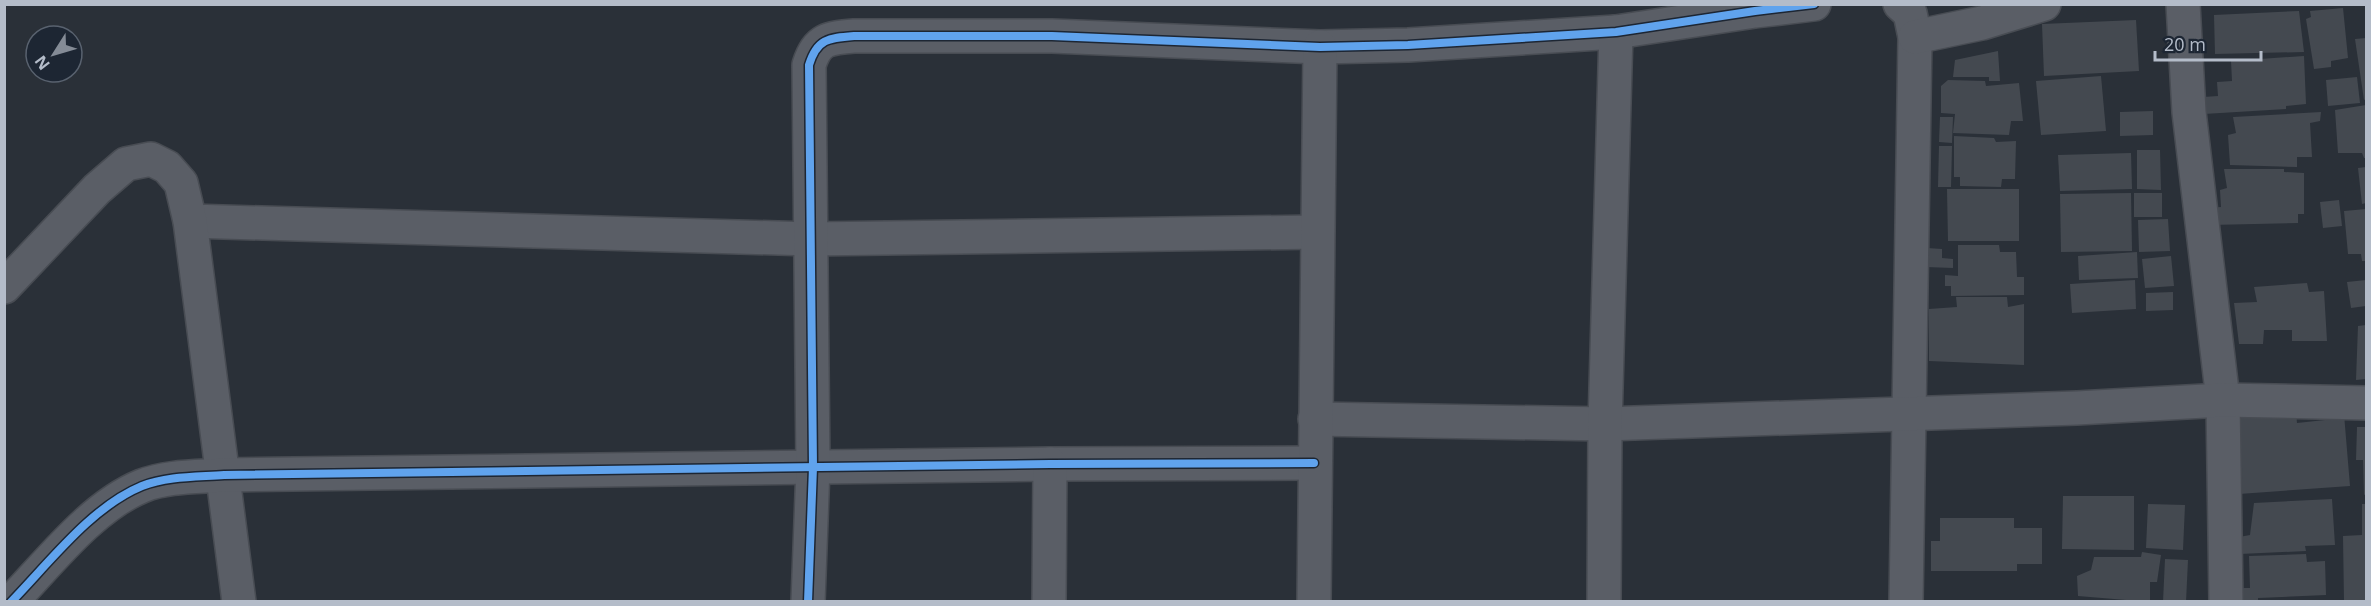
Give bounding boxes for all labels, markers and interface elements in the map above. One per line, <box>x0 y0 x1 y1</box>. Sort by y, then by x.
north arrow <box>24 24 84 84</box>
scale bar <box>2155 24 2262 62</box>
text: 20 m <box>2164 32 2206 56</box>
text: N <box>29 51 55 75</box>

